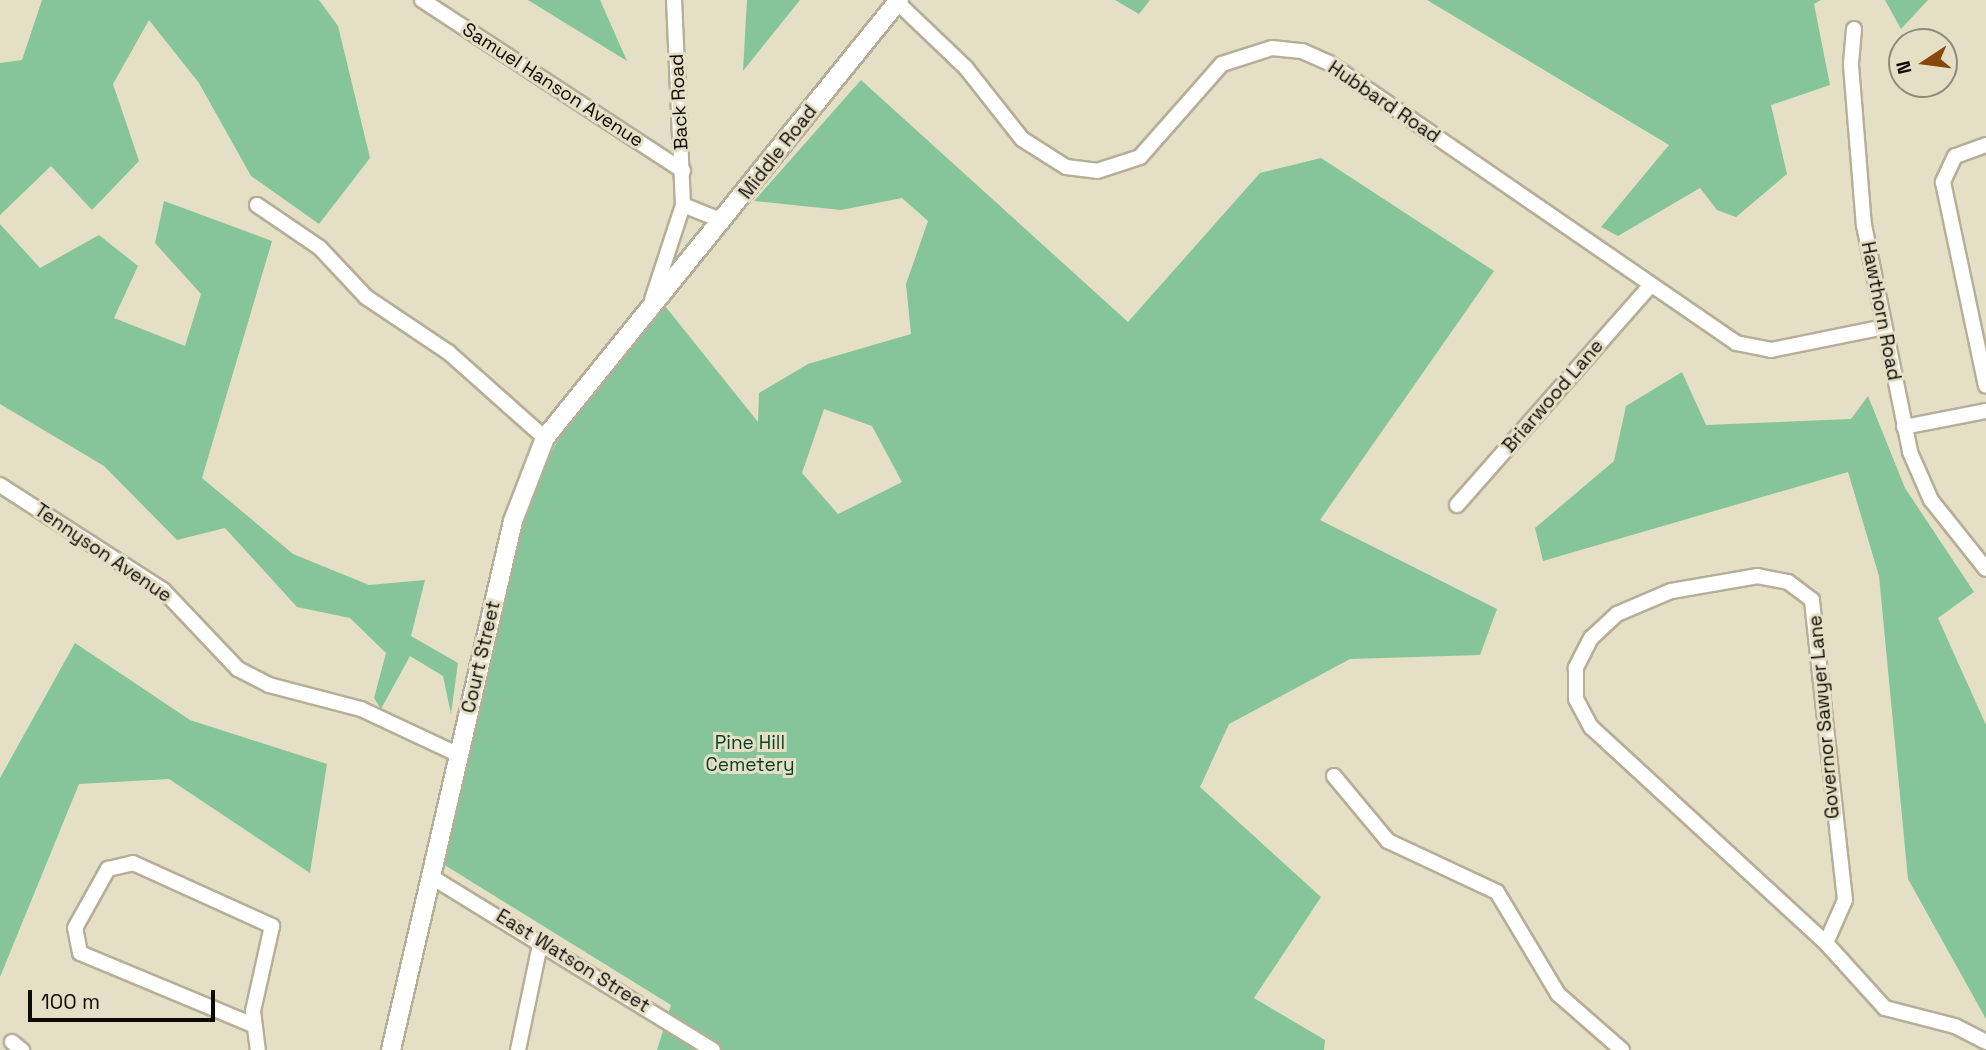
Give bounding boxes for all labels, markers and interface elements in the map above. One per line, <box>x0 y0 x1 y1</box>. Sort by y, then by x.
street label: Samuel Hanson Avenue <box>458 18 648 152</box>
north arrow <box>1888 28 1958 98</box>
street label: Back Road <box>665 53 693 151</box>
street label: Hubbard Road <box>1324 56 1444 148</box>
text: N <box>1890 58 1918 76</box>
street label: Middle Road <box>734 100 822 204</box>
street label: Hawthorn Road <box>1856 240 1906 382</box>
street label: Briarwood Lane <box>1498 335 1608 457</box>
street label: Tennyson Avenue <box>30 499 176 607</box>
street label: Court Street <box>457 599 505 715</box>
street label: Governor Sawyer Lane <box>1804 614 1844 820</box>
park label: Pine Hill Cemetery <box>705 732 795 776</box>
street label: East Watson Street <box>492 904 654 1018</box>
scale bar <box>32 976 219 1020</box>
text: 100 m <box>41 988 100 1015</box>

